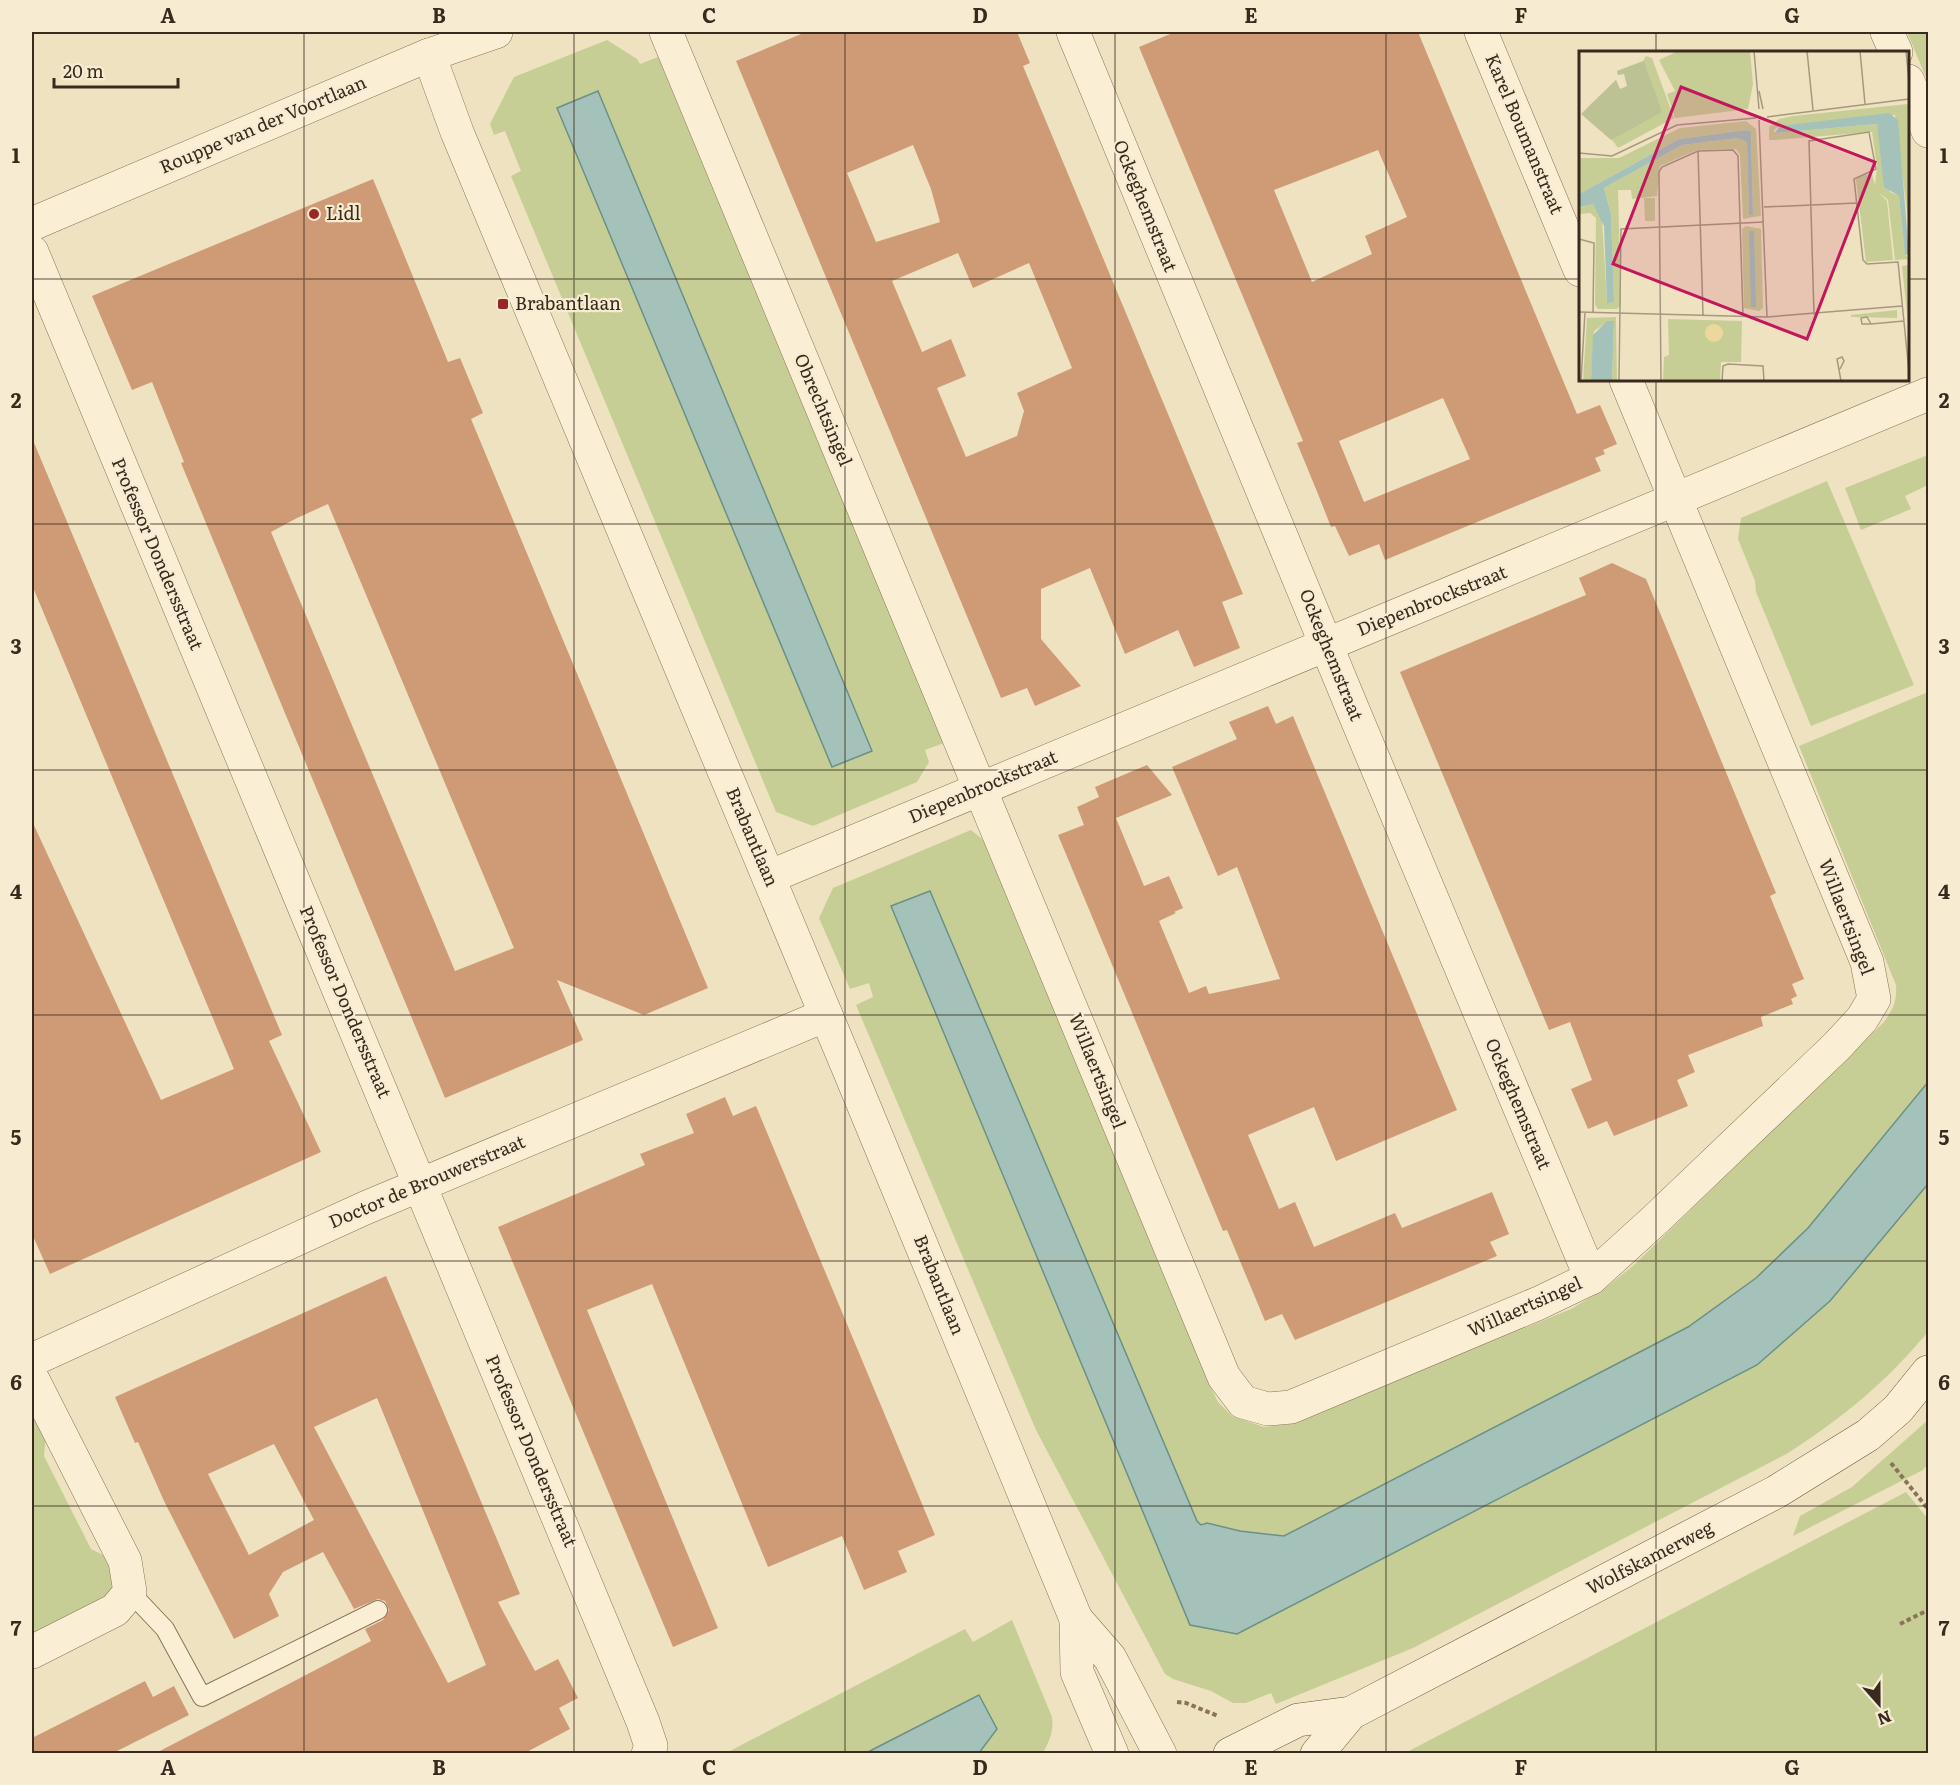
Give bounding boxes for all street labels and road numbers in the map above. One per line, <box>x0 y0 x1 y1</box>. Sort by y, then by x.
street label: Karel Boumanstraat <box>1479 49 1572 218</box>
street label: Rouppe van der Voortlaan <box>155 68 370 179</box>
street label: Ockeghemstraat <box>1108 135 1185 276</box>
street label: Obrechtsingel <box>788 349 860 470</box>
street label: Professor Dondersstraat <box>106 453 211 654</box>
street label: Diepenbrockstraat <box>1352 557 1511 642</box>
street label: Ockeghemstraat <box>1294 584 1371 725</box>
street label: Diepenbrockstraat <box>904 742 1062 829</box>
street label: Brabantlaan <box>720 782 787 890</box>
street label: Willaertsingel <box>1813 855 1882 978</box>
street label: Professor Dondersstraat <box>294 901 399 1102</box>
street label: Willaertsingel <box>1063 1009 1134 1132</box>
street label: Ockeghemstraat <box>1480 1034 1559 1174</box>
street label: Doctor de Brouwerstraat <box>324 1127 529 1234</box>
street label: Brabantlaan <box>908 1230 973 1339</box>
street label: Willaertsingel <box>1463 1268 1586 1343</box>
street label: Professor Dondersstraat <box>480 1350 585 1551</box>
street label: Wolfskamerweg <box>1581 1513 1718 1600</box>

